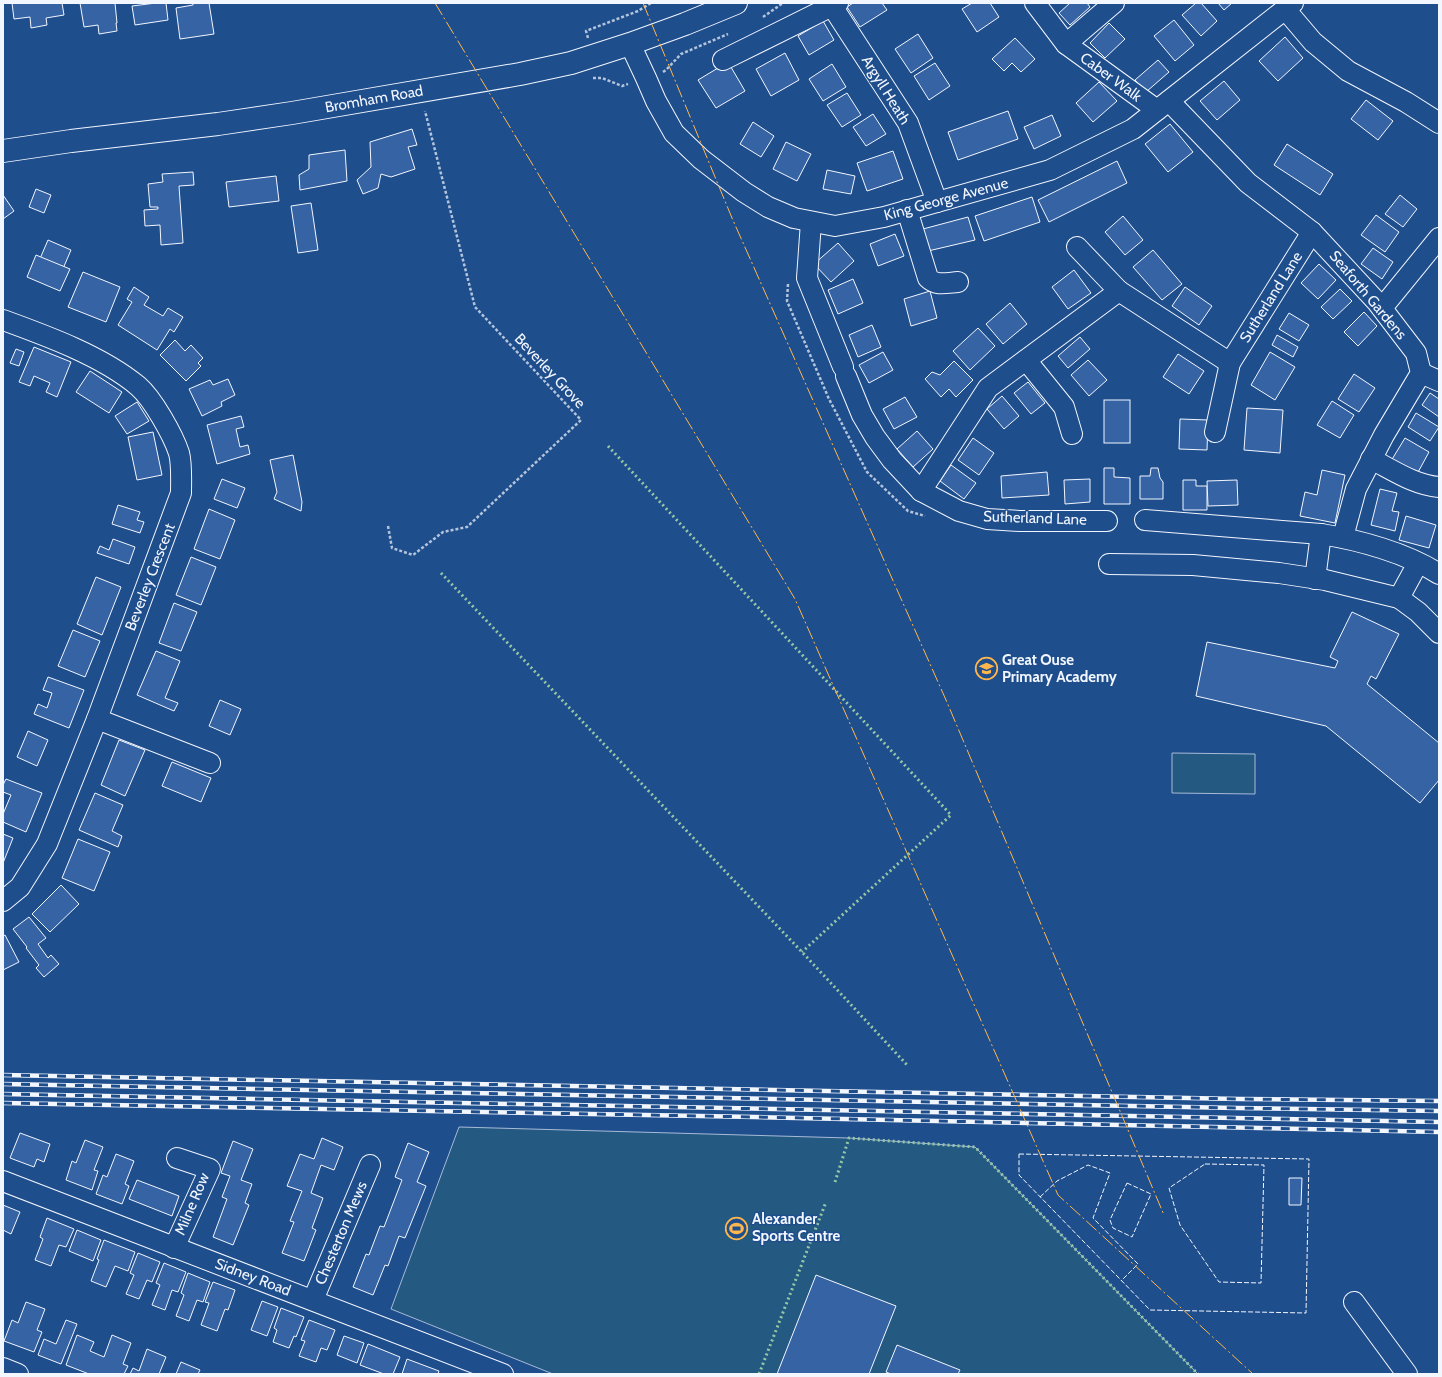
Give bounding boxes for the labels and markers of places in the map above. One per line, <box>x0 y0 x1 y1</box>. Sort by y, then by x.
place label: Great Ouse Primary Academy <box>1002 651 1118 686</box>
school or university icon: Great Ouse Primary Academy <box>973 656 999 682</box>
place label: Alexander Sports Centre <box>752 1210 840 1245</box>
sports icon: Alexander Sports Centre <box>724 1215 750 1241</box>

